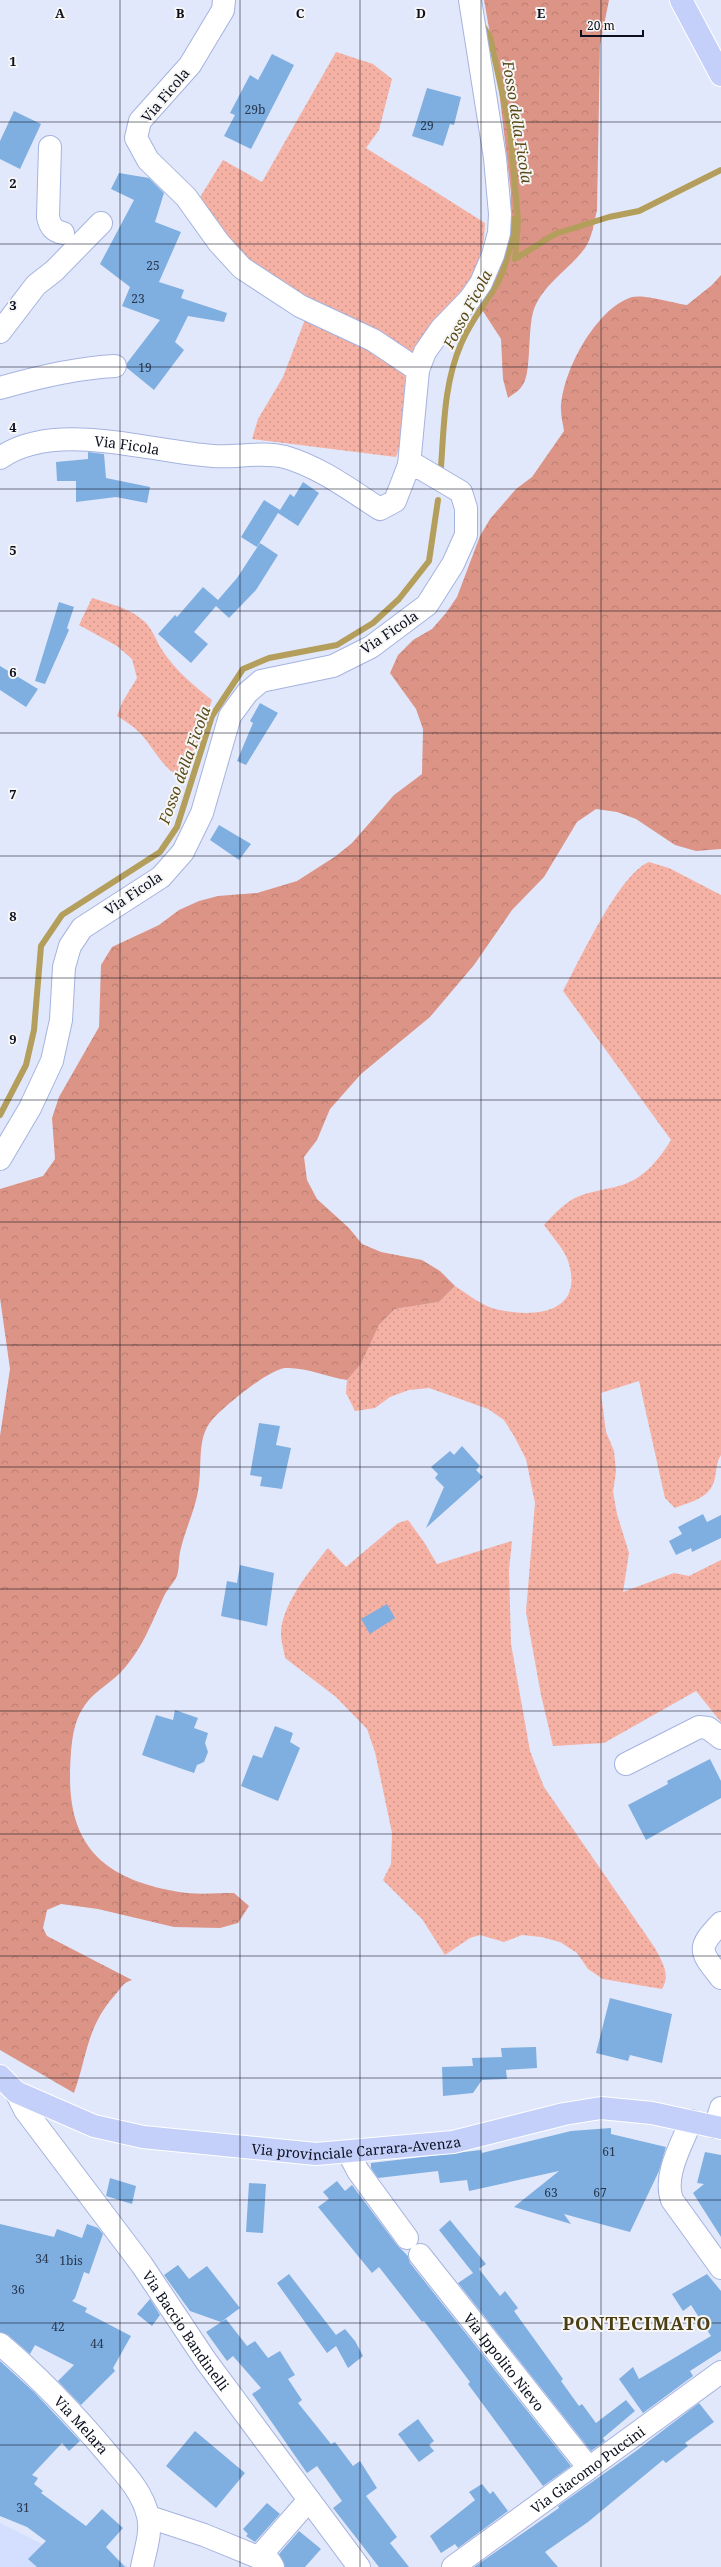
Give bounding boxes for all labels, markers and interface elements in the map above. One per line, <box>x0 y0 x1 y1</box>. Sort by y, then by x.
text: A <box>55 4 65 22</box>
text: B <box>176 4 185 22</box>
text: C <box>296 4 305 22</box>
text: D <box>416 4 426 22</box>
text: E <box>537 4 546 22</box>
scale bar <box>581 12 643 38</box>
text: 20 m <box>587 17 615 34</box>
text: 1 <box>9 52 17 70</box>
water label: Fosso della Ficola <box>498 58 538 185</box>
street label: Via Ficola <box>137 64 193 126</box>
house number: 29b <box>245 101 265 118</box>
house number: 29 <box>420 117 434 134</box>
text: 2 <box>9 174 17 192</box>
house number: 25 <box>146 257 160 274</box>
water label: Fosso Ficola <box>438 266 496 352</box>
house number: 23 <box>131 290 145 307</box>
text: 3 <box>9 296 17 314</box>
house number: 19 <box>138 359 152 376</box>
text: 4 <box>9 418 17 436</box>
street label: Via Ficola <box>94 431 161 458</box>
text: 5 <box>9 541 17 559</box>
street label: Via Ficola <box>357 606 422 658</box>
text: 6 <box>9 663 17 681</box>
water label: Fosso della Ficola <box>153 703 215 827</box>
text: 7 <box>9 785 17 803</box>
street label: Via Ficola <box>101 867 166 919</box>
text: 8 <box>9 907 17 925</box>
text: 9 <box>9 1030 17 1048</box>
street label: Via provinciale Carrara-Avenza <box>251 2131 463 2164</box>
house number: 61 <box>602 2143 616 2160</box>
house number: 63 <box>544 2184 558 2201</box>
house number: 67 <box>593 2184 607 2201</box>
house number: 34 <box>35 2250 49 2267</box>
house number: 1bis <box>59 2252 83 2269</box>
street label: Via Baccio Bandinelli <box>139 2266 234 2394</box>
house number: 36 <box>11 2281 25 2298</box>
street label: Via Ippolito Nievo <box>460 2309 549 2415</box>
district label: PONTECIMATO <box>563 2311 711 2335</box>
house number: 42 <box>51 2318 65 2335</box>
house number: 44 <box>90 2335 104 2352</box>
street label: Via Melara <box>50 2391 113 2458</box>
street label: Via Giacomo Puccini <box>526 2421 649 2517</box>
house number: 31 <box>16 2499 30 2516</box>

